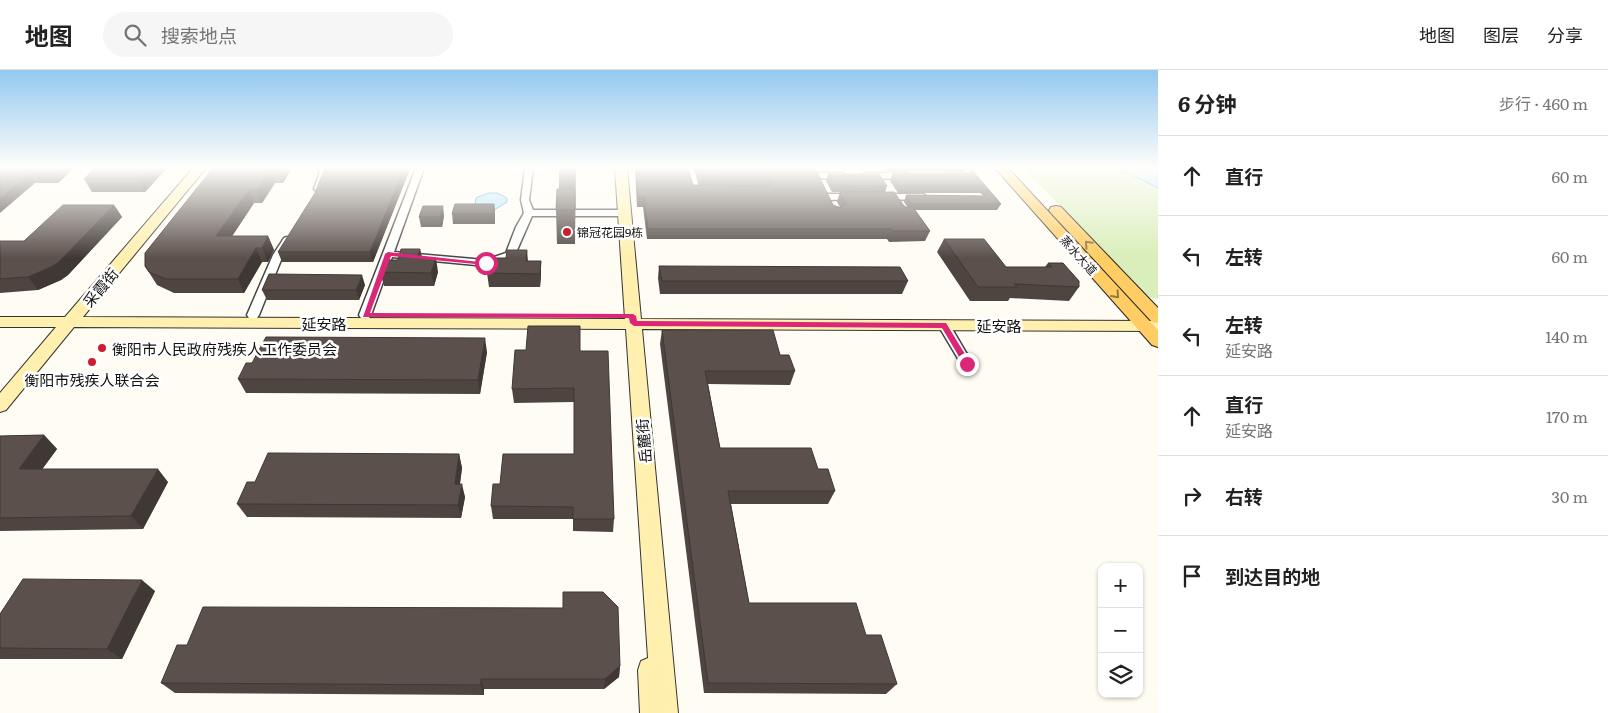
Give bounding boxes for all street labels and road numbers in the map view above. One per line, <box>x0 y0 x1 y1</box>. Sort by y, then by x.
street label: 蒸水大道 <box>1056 231 1102 279</box>
street label: 采霞街 <box>77 262 123 312</box>
street label: 延安路 <box>301 312 347 335</box>
street label: 延安路 <box>976 314 1022 337</box>
street label: 岳麓街 <box>630 418 656 464</box>

